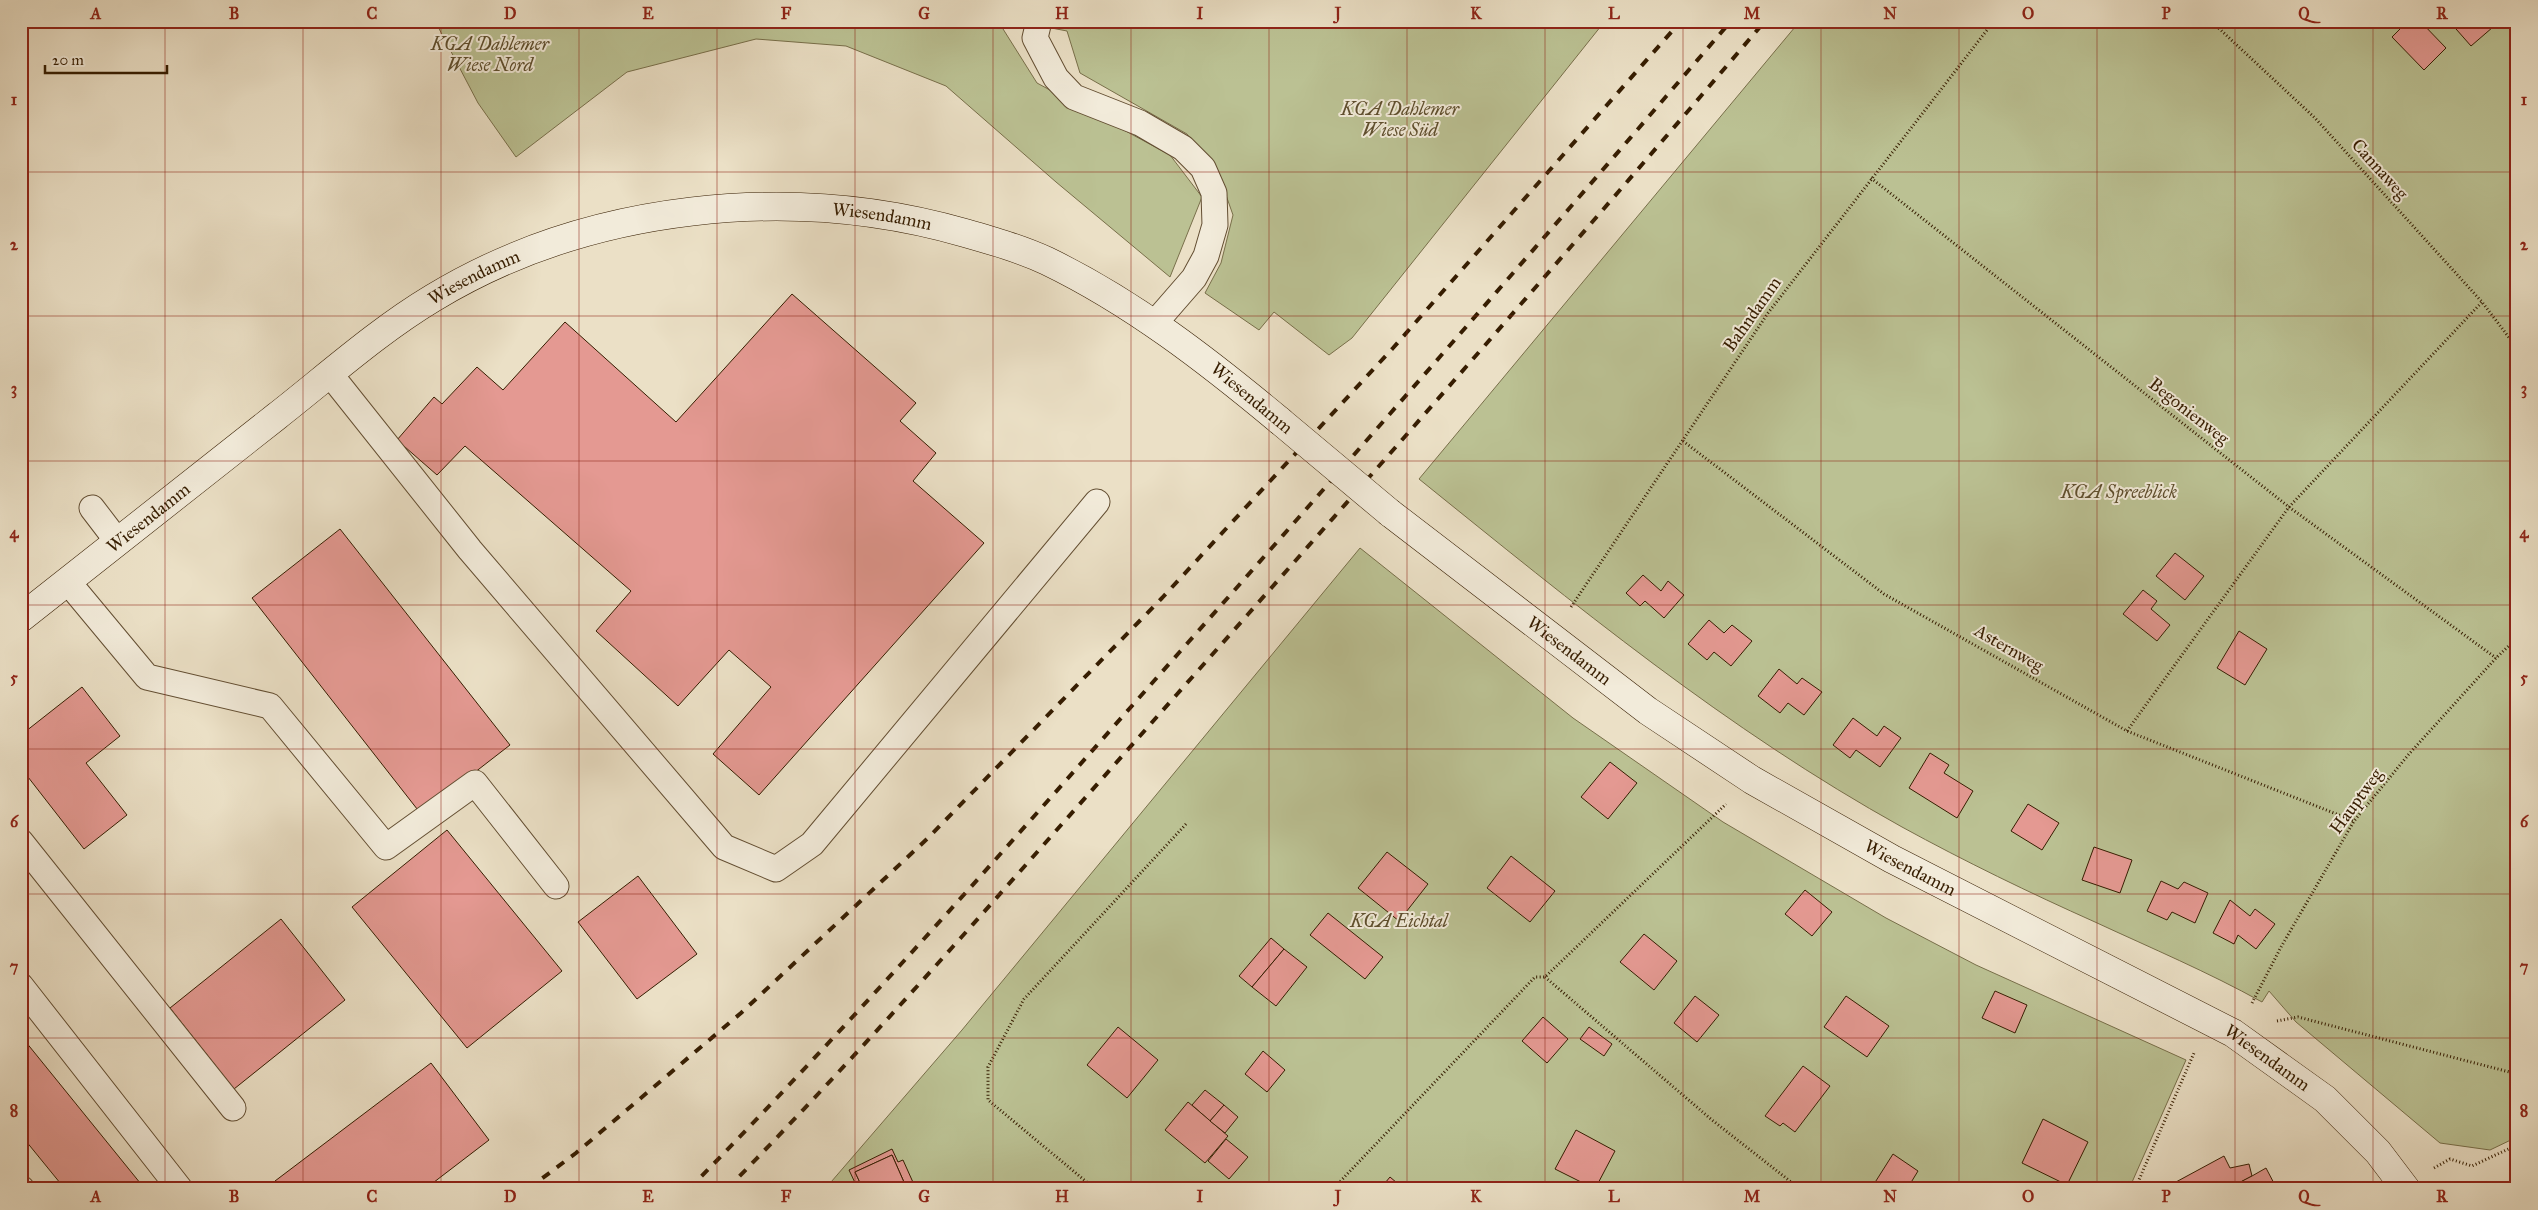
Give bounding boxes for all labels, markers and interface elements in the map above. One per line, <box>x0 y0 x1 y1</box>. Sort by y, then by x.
text: A <box>90 4 102 23</box>
text: B <box>229 4 239 23</box>
text: C <box>367 4 378 23</box>
text: D <box>504 4 517 23</box>
text: E <box>642 4 654 23</box>
text: F <box>781 4 792 23</box>
text: G <box>918 4 930 23</box>
text: H <box>1055 4 1069 23</box>
text: I <box>1197 4 1204 23</box>
text: J <box>1333 4 1342 24</box>
text: K <box>1470 4 1482 23</box>
text: L <box>1608 4 1620 23</box>
text: M <box>1744 4 1761 23</box>
text: N <box>1883 4 1897 23</box>
text: O <box>2022 4 2034 23</box>
text: P <box>2161 4 2171 23</box>
text: Q <box>2298 4 2321 24</box>
text: R <box>2436 4 2448 23</box>
park label: KGA Dahlemer Wiese Nord <box>430 33 550 76</box>
scale bar <box>45 42 168 74</box>
text: 20 m <box>52 51 84 69</box>
text: 1 <box>11 90 18 109</box>
text: 1 <box>2521 90 2528 109</box>
park label: KGA Dahlemer Wiese Süd <box>1340 98 1460 141</box>
street label: Cannaweg <box>2346 134 2413 205</box>
street label: Wiesendamm <box>832 198 934 235</box>
text: 2 <box>10 235 19 254</box>
text: 2 <box>2520 235 2529 254</box>
street label: Wiesendamm <box>424 245 523 309</box>
street label: Bahndamm <box>1718 272 1786 356</box>
street label: Wiesendamm <box>1207 357 1297 439</box>
street label: Begonienweg <box>2144 373 2234 450</box>
text: 3 <box>11 379 17 399</box>
text: 3 <box>2521 379 2527 399</box>
street label: Wiesendamm <box>102 478 194 558</box>
park label: KGA Spreeblick <box>2060 481 2177 504</box>
text: 4 <box>10 523 20 543</box>
text: 4 <box>2520 523 2530 543</box>
street label: Wiesendamm <box>1523 611 1616 690</box>
street label: Asternweg <box>1969 619 2048 678</box>
text: 5 <box>10 668 18 687</box>
text: 5 <box>2520 668 2528 687</box>
street label: Hauptweg <box>2325 763 2388 839</box>
text: 6 <box>10 812 19 831</box>
text: 6 <box>2520 812 2529 831</box>
street label: Wiesendamm <box>1861 835 1960 901</box>
park label: KGA Eichtal <box>1349 910 1450 932</box>
text: 7 <box>10 957 19 976</box>
text: 7 <box>2520 957 2529 976</box>
street label: Wiesendamm <box>2220 1020 2315 1096</box>
text: 8 <box>10 1101 18 1120</box>
text: 8 <box>2520 1101 2528 1120</box>
text: A <box>90 1187 102 1206</box>
text: B <box>229 1187 239 1206</box>
text: C <box>367 1187 378 1206</box>
text: D <box>504 1187 517 1206</box>
text: E <box>642 1187 654 1206</box>
text: F <box>781 1187 792 1206</box>
text: G <box>918 1187 930 1206</box>
text: H <box>1055 1187 1069 1206</box>
text: I <box>1197 1187 1204 1206</box>
text: J <box>1333 1187 1342 1207</box>
text: K <box>1470 1187 1482 1206</box>
text: L <box>1608 1187 1620 1206</box>
text: M <box>1744 1187 1761 1206</box>
text: N <box>1883 1187 1897 1206</box>
text: O <box>2022 1187 2034 1206</box>
text: P <box>2161 1187 2171 1206</box>
text: Q <box>2298 1187 2321 1207</box>
text: R <box>2436 1187 2448 1206</box>

